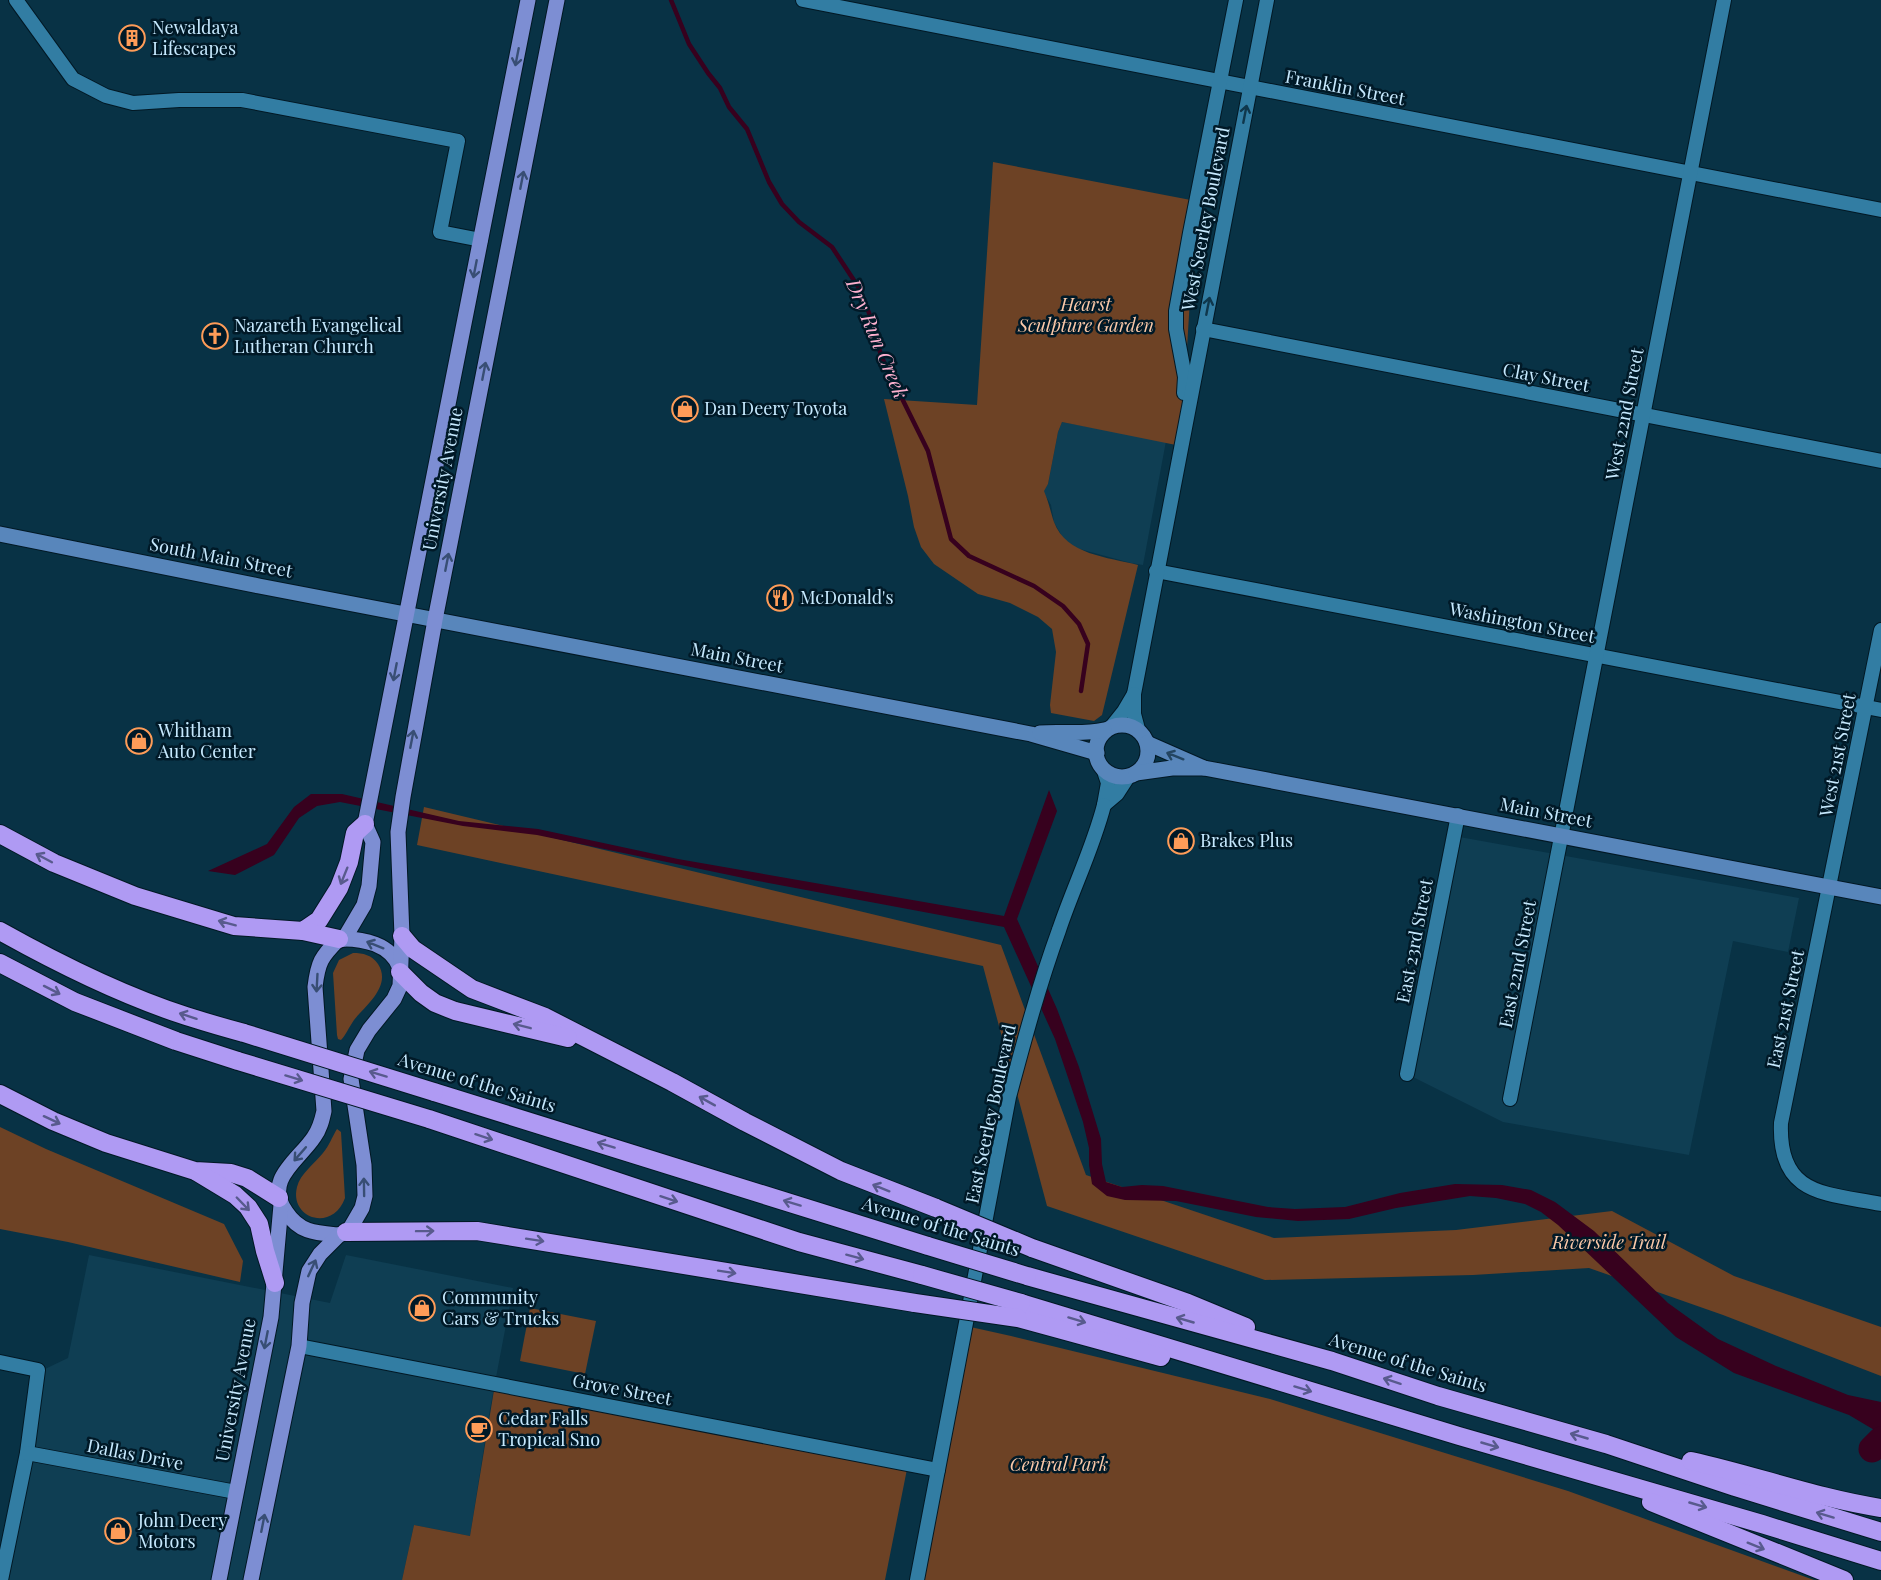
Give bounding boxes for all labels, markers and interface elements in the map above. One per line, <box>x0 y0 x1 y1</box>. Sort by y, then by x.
place label: Newaldaya Lifescapes <box>152 15 238 60</box>
building icon: Newaldaya Lifescapes <box>117 23 147 53</box>
one-way arrow <box>511 47 522 67</box>
street label: Franklin Street <box>1283 64 1408 110</box>
one-way arrow <box>1240 105 1251 124</box>
street label: West Seerley Boulevard <box>1175 124 1235 314</box>
one-way arrow <box>517 170 528 190</box>
one-way arrow <box>469 259 480 279</box>
water label: Dry Run Creek <box>841 273 916 403</box>
park label: Hearst Sculpture Garden <box>1017 292 1154 337</box>
one-way arrow <box>1203 296 1214 316</box>
place label: Nazareth Evangelical Lutheran Church <box>234 313 402 358</box>
church icon: Nazareth Evangelical Lutheran Church <box>200 321 230 351</box>
street label: West 22nd Street <box>1599 345 1649 483</box>
street label: Clay Street <box>1501 357 1592 397</box>
one-way arrow <box>479 362 490 381</box>
shop icon: Dan Deery Toyota <box>670 394 700 424</box>
place label: Dan Deery Toyota <box>704 396 847 420</box>
street label: University Avenue <box>416 405 468 552</box>
street label: South Main Street <box>148 531 295 583</box>
one-way arrow <box>442 553 453 573</box>
restaurant icon: McDonald's <box>765 583 795 613</box>
place label: McDonald's <box>800 585 894 609</box>
street label: Washington Street <box>1446 596 1598 648</box>
street label: Main Street <box>689 636 786 678</box>
one-way arrow <box>389 662 400 681</box>
street label: West 21st Street <box>1813 691 1861 819</box>
place label: Whitham Auto Center <box>157 718 256 763</box>
shop icon: Whitham Auto Center <box>124 726 154 756</box>
one-way arrow <box>407 730 418 750</box>
one-way arrow <box>1166 750 1184 761</box>
street label: Main Street <box>1498 791 1595 833</box>
shop icon: Brakes Plus <box>1166 826 1196 856</box>
place label: Brakes Plus <box>1200 828 1293 852</box>
one-way arrow <box>36 852 53 864</box>
one-way arrow <box>338 867 349 885</box>
street label: East 23rd Street <box>1390 876 1438 1005</box>
street label: East 22nd Street <box>1493 897 1541 1030</box>
one-way arrow <box>218 917 237 929</box>
one-way arrow <box>366 939 384 950</box>
street label: East 21st Street <box>1761 947 1809 1070</box>
one-way arrow <box>311 972 322 992</box>
one-way arrow <box>43 984 60 996</box>
one-way arrow <box>179 1010 198 1021</box>
one-way arrow <box>513 1019 532 1031</box>
street label: East Seerley Boulevard <box>959 1022 1021 1205</box>
street label: Avenue of the Saints <box>395 1046 559 1117</box>
one-way arrow <box>369 1068 388 1079</box>
one-way arrow <box>284 1073 303 1084</box>
one-way arrow <box>698 1095 716 1106</box>
one-way arrow <box>43 1114 61 1126</box>
one-way arrow <box>474 1133 493 1144</box>
one-way arrow <box>597 1139 616 1150</box>
one-way arrow <box>293 1146 307 1161</box>
one-way arrow <box>358 1177 370 1197</box>
one-way arrow <box>873 1182 891 1193</box>
street label: Avenue of the Saints <box>859 1190 1023 1261</box>
one-way arrow <box>659 1194 678 1205</box>
one-way arrow <box>236 1196 250 1211</box>
one-way arrow <box>783 1197 802 1208</box>
one-way arrow <box>415 1225 435 1237</box>
park label: Riverside Trail <box>1551 1230 1667 1254</box>
one-way arrow <box>524 1235 544 1246</box>
one-way arrow <box>845 1252 864 1263</box>
one-way arrow <box>307 1260 319 1278</box>
one-way arrow <box>717 1267 736 1278</box>
place label: Community Cars & Trucks <box>442 1285 559 1330</box>
shop icon: Community Cars & Trucks <box>407 1293 437 1323</box>
one-way arrow <box>1176 1314 1195 1325</box>
one-way arrow <box>1067 1315 1086 1326</box>
street label: University Avenue <box>209 1316 261 1463</box>
street label: Avenue of the Saints <box>1326 1326 1490 1397</box>
one-way arrow <box>260 1330 271 1350</box>
street label: Grove Street <box>571 1368 674 1411</box>
one-way arrow <box>1383 1374 1402 1385</box>
one-way arrow <box>1293 1384 1312 1395</box>
place label: Cedar Falls Tropical Sno <box>498 1406 600 1451</box>
cafe icon: Cedar Falls Tropical Sno <box>464 1414 494 1444</box>
one-way arrow <box>1570 1430 1589 1441</box>
street label: Dallas Drive <box>85 1433 185 1475</box>
one-way arrow <box>1480 1440 1499 1451</box>
park label: Central Park <box>1010 1452 1108 1476</box>
one-way arrow <box>1688 1500 1707 1511</box>
place label: John Deery Motors <box>137 1508 227 1553</box>
one-way arrow <box>1816 1509 1835 1520</box>
one-way arrow <box>258 1513 269 1533</box>
shop icon: John Deery Motors <box>103 1516 133 1546</box>
one-way arrow <box>1746 1541 1765 1552</box>

